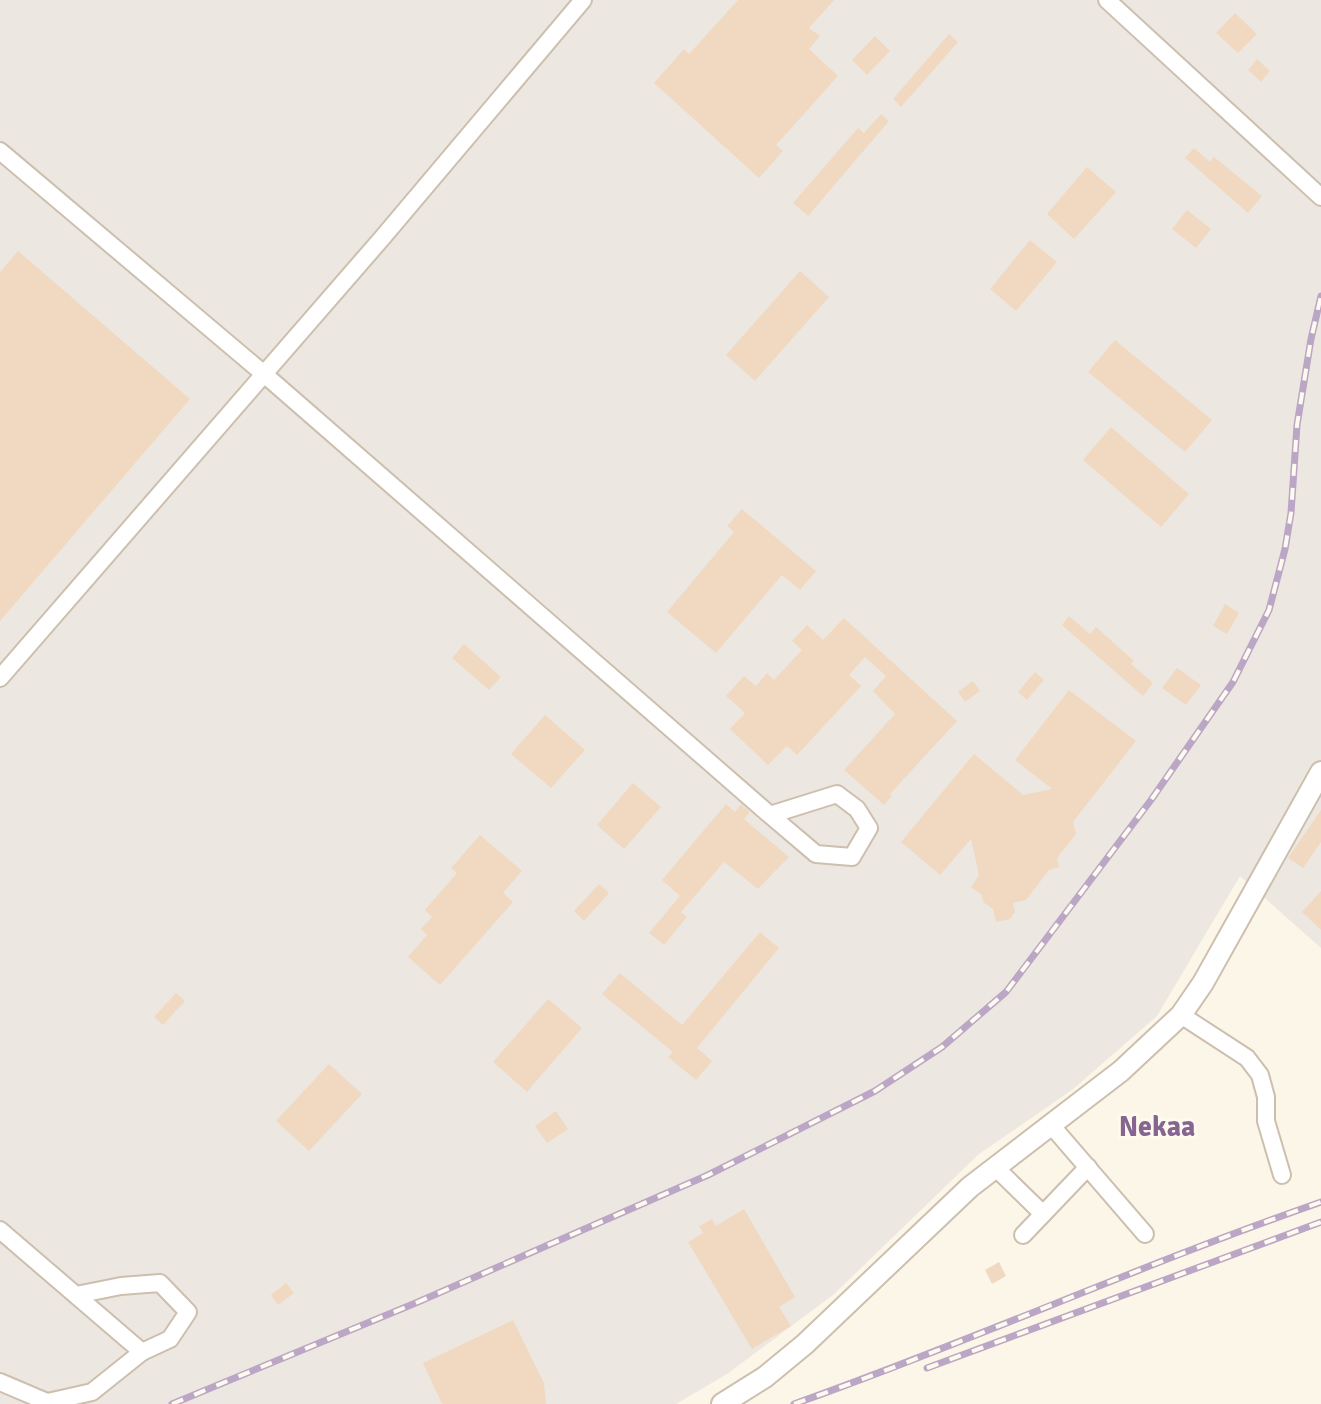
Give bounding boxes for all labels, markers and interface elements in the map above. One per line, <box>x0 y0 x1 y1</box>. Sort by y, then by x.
district label: Nekaa <box>1119 1110 1195 1144</box>

